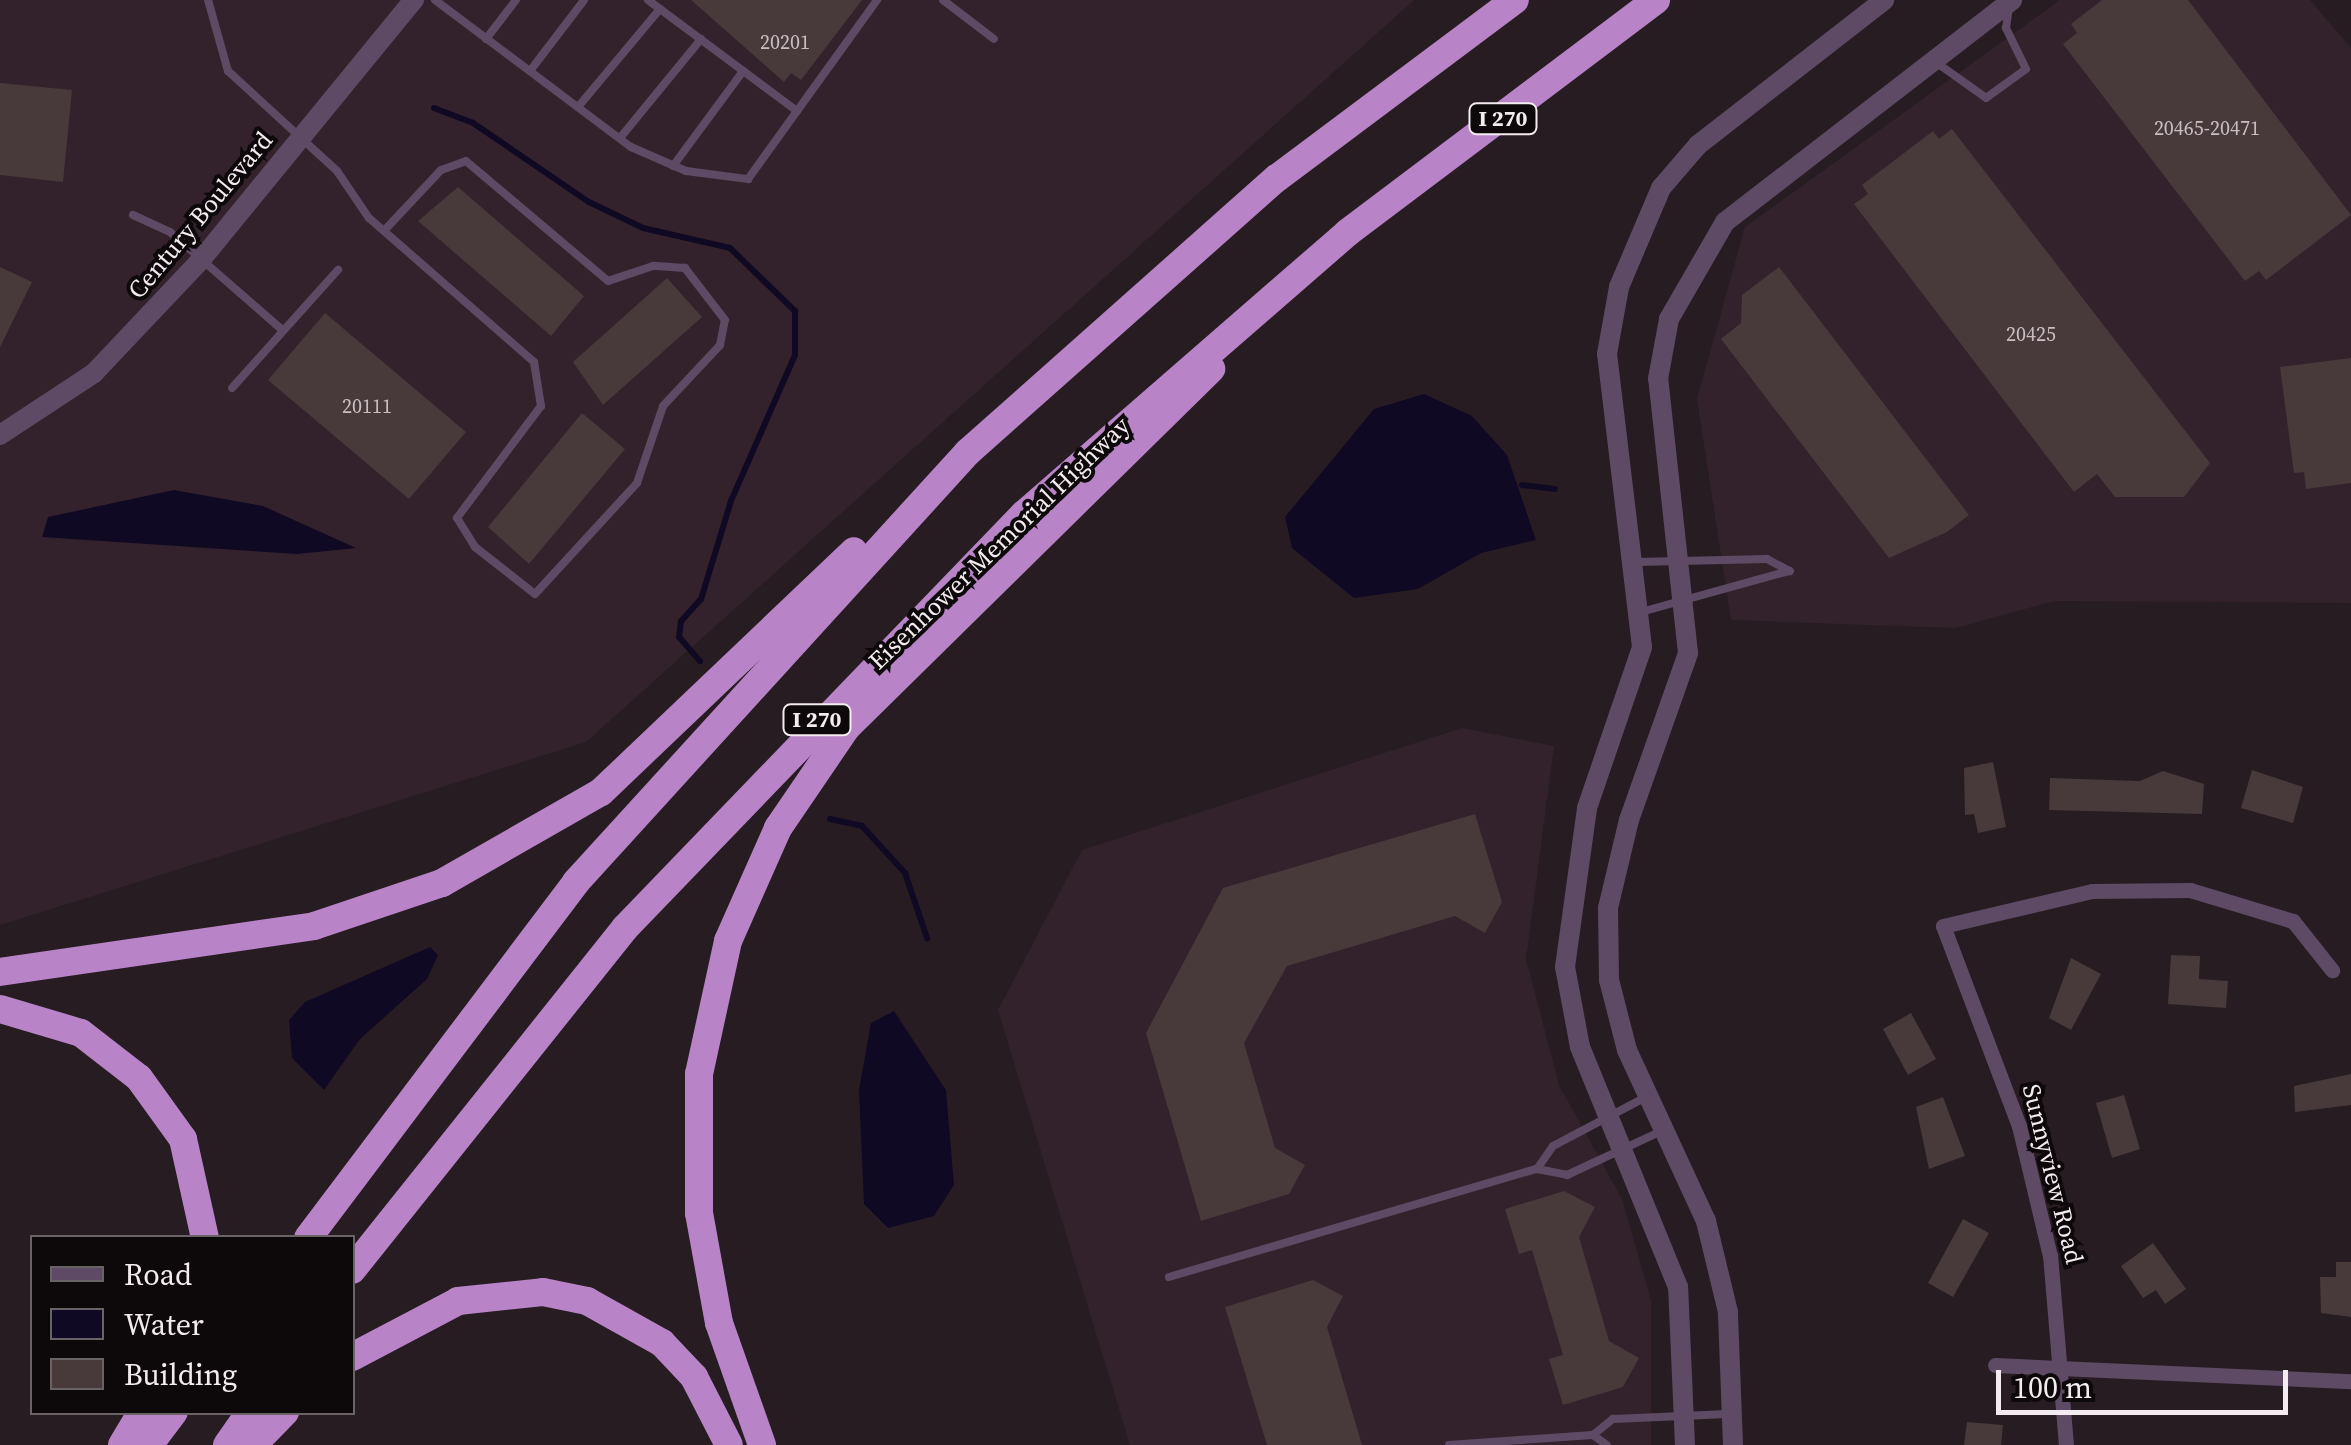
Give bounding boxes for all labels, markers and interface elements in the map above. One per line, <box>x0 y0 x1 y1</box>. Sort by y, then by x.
house number: 20201 <box>760 30 810 54</box>
road number: I 270 <box>1468 102 1538 136</box>
house number: 20465-20471 <box>2154 116 2260 140</box>
street label: Century Boulevard <box>121 125 279 305</box>
house number: 20425 <box>2006 322 2056 346</box>
house number: 20111 <box>342 394 392 418</box>
street label: Eisenhower Memorial Highway <box>862 410 1136 676</box>
road number: I 270 <box>782 703 852 737</box>
street label: Sunnyview Road <box>2016 1081 2090 1267</box>
legend <box>30 1235 355 1415</box>
text: Road <box>124 1254 192 1295</box>
text: Water <box>124 1304 204 1345</box>
scale bar <box>2001 1350 2294 1412</box>
text: Building <box>124 1354 237 1395</box>
text: 100 m <box>2013 1367 2092 1408</box>

